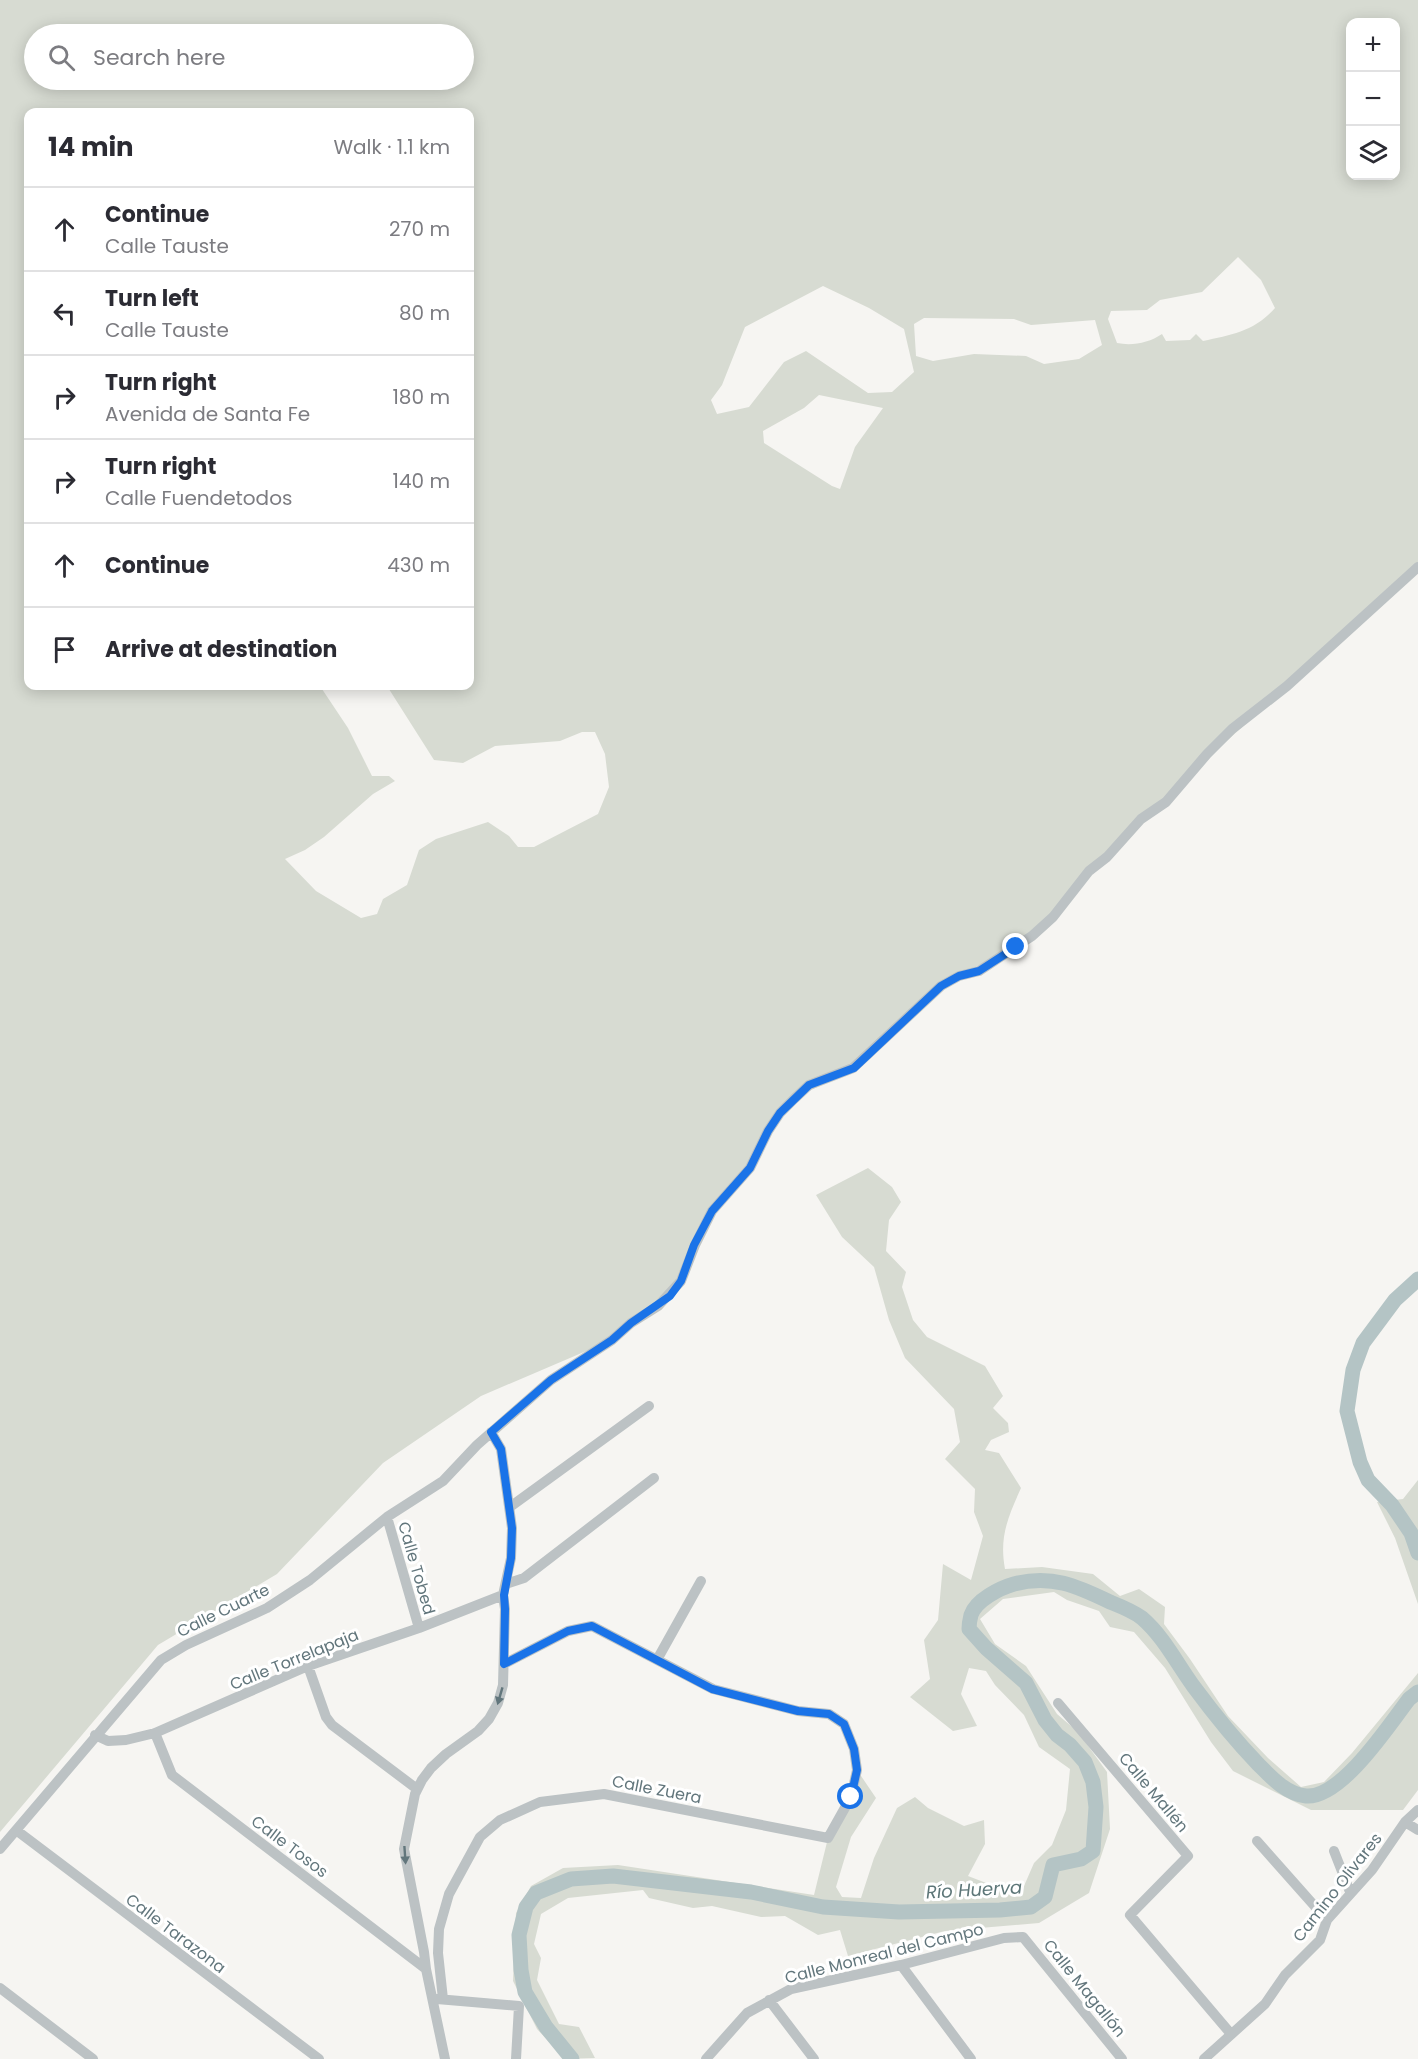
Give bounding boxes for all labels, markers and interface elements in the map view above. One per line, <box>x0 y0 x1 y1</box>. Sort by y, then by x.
map controls <box>1346 18 1400 180</box>
button: + <box>1346 18 1400 72</box>
search box <box>24 24 474 90</box>
icon: search <box>45 41 78 74</box>
text: Search here <box>93 42 226 73</box>
button: − <box>1346 72 1400 126</box>
button: layers <box>1346 126 1400 180</box>
text: 14 min <box>48 129 134 165</box>
text: Walk · 1.1 km <box>334 133 450 161</box>
text: Continue <box>105 199 209 230</box>
icon: ahead <box>48 213 81 246</box>
text: 270 m <box>389 215 450 243</box>
text: Calle Tauste <box>105 232 229 260</box>
text: Turn left <box>105 283 199 314</box>
icon: left <box>48 297 81 330</box>
text: 80 m <box>399 299 450 327</box>
text: Calle Tauste <box>105 316 229 344</box>
text: Turn right <box>105 367 216 398</box>
icon: right <box>48 381 81 414</box>
text: 180 m <box>392 383 450 411</box>
text: Avenida de Santa Fe <box>105 400 310 428</box>
text: Turn right <box>105 451 216 482</box>
icon: right <box>48 465 81 498</box>
text: 140 m <box>393 467 450 495</box>
text: Calle Fuendetodos <box>105 484 292 512</box>
icon: ahead <box>48 549 81 582</box>
text: Continue <box>105 550 209 581</box>
text: 430 m <box>387 551 450 579</box>
icon: arrive <box>48 633 81 666</box>
text: Arrive at destination <box>105 634 337 665</box>
route end <box>1002 933 1028 959</box>
street label: Calle Tobed <box>392 1519 441 1617</box>
street label: Calle Cuarte <box>173 1578 273 1643</box>
street label: Calle Torrelapaja <box>226 1623 362 1696</box>
one-way arrow <box>495 1687 504 1705</box>
street label: Calle Mallén <box>1113 1747 1194 1837</box>
street label: Calle Zuera <box>610 1770 704 1809</box>
route start <box>837 1783 863 1809</box>
street label: Calle Tosos <box>246 1810 333 1883</box>
street label: Camino Olivares <box>1287 1828 1387 1947</box>
one-way arrow <box>400 1845 409 1864</box>
water label: Río Huerva <box>925 1874 1023 1905</box>
street label: Calle Tarazona <box>121 1888 231 1979</box>
street label: Calle Monreal del Campo <box>782 1918 986 1989</box>
street label: Calle Magallón <box>1038 1935 1131 2042</box>

